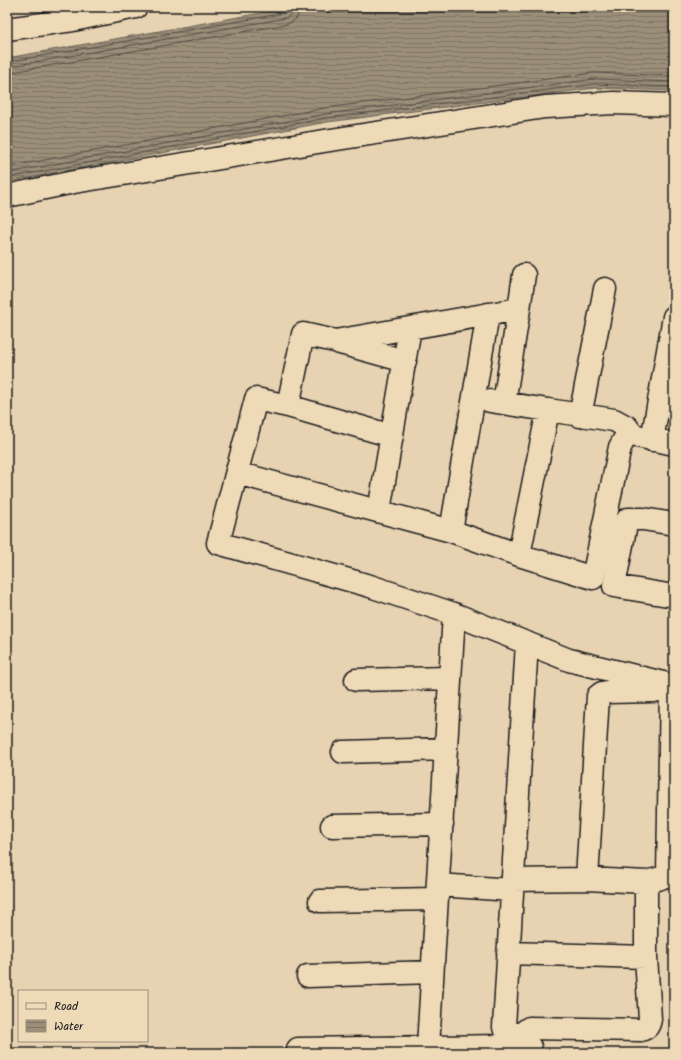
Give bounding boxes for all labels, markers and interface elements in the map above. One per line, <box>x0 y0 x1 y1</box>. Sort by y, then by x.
legend <box>18 990 148 1042</box>
text: Road <box>54 997 79 1016</box>
text: Water <box>54 1017 84 1036</box>

